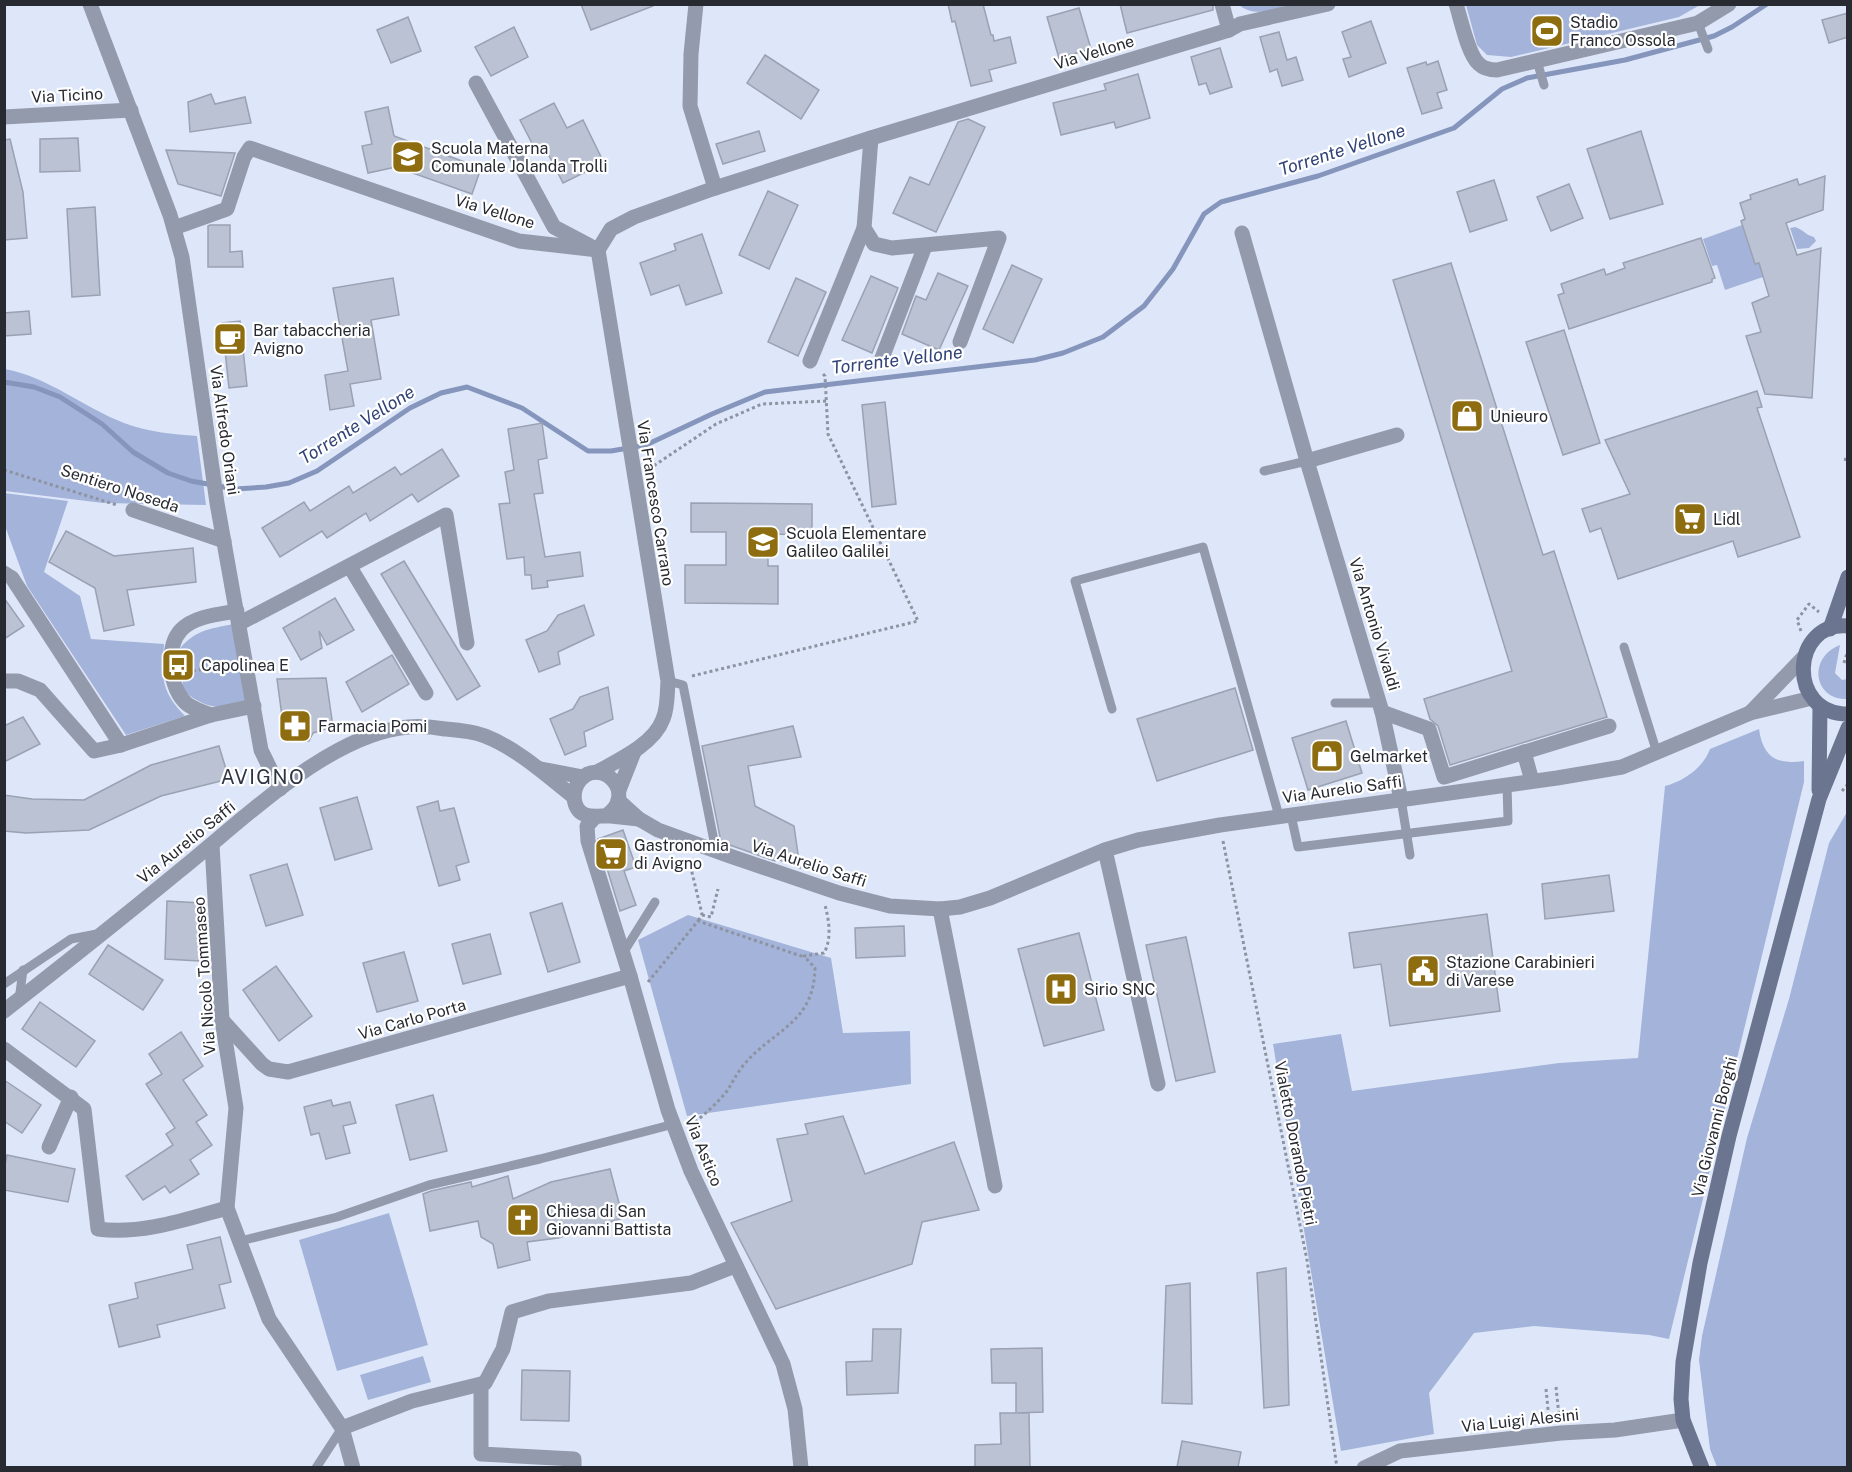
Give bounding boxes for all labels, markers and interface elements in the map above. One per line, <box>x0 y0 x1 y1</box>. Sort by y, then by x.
sports icon: Stadio Franco Ossola <box>1529 13 1565 49</box>
place label: Stadio Franco Ossola <box>1570 13 1676 50</box>
street label: Via Vellone <box>1052 31 1136 74</box>
street label: Via Ticino <box>31 84 103 107</box>
water label: Torrente Vellone <box>1276 119 1408 180</box>
school or university icon: Scuola Materna Comunale Jolanda Trolli <box>390 139 426 175</box>
place label: Scuola Materna Comunale Jolanda Trolli <box>431 139 608 176</box>
street label: Via Vellone <box>453 190 537 233</box>
cafe icon: Bar tabaccheria Avigno <box>212 321 248 357</box>
place label: Bar tabaccheria Avigno <box>253 321 371 358</box>
water label: Torrente Vellone <box>830 341 964 378</box>
street label: Via Alfredo Oriani <box>206 364 243 496</box>
water label: Torrente Vellone <box>295 381 418 468</box>
shop icon: Unieuro <box>1449 398 1485 434</box>
place label: Unieuro <box>1490 407 1548 426</box>
street label: Via Francesco Carrano <box>633 419 678 587</box>
street label: Sentiero Noseda <box>58 460 181 517</box>
supermarket icon: Lidl <box>1672 501 1708 537</box>
place label: Lidl <box>1713 510 1741 529</box>
school or university icon: Scuola Elementare Galileo Galilei <box>745 524 781 560</box>
place label: Scuola Elementare Galileo Galilei <box>786 524 926 561</box>
street label: Via Antonio Vivaldi <box>1345 555 1404 693</box>
bus stop icon: Capolinea E <box>160 647 196 683</box>
place label: Capolinea E <box>201 656 289 675</box>
pharmacy icon: Farmacia Pomi <box>277 708 313 744</box>
place label: Farmacia Pomi <box>318 717 427 736</box>
shop icon: Gelmarket <box>1309 738 1345 774</box>
place label: Gelmarket <box>1350 747 1428 766</box>
district label: AVIGNO <box>221 765 305 789</box>
street label: Via Aurelio Saffi <box>1281 772 1403 807</box>
street label: Via Aurelio Saffi <box>134 797 239 888</box>
supermarket icon: Gastronomia di Avigno <box>593 836 629 872</box>
place label: Gastronomia di Avigno <box>634 836 729 873</box>
street label: Via Aurelio Saffi <box>749 836 869 891</box>
street label: Via Nicolò Tommaseo <box>189 896 220 1056</box>
public building icon: Stazione Carabinieri di Varese <box>1405 953 1441 989</box>
place label: Stazione Carabinieri di Varese <box>1446 953 1595 990</box>
hospital icon: Sirio SNC <box>1043 971 1079 1007</box>
place label: Sirio SNC <box>1084 980 1156 999</box>
street label: Via Carlo Porta <box>356 995 468 1044</box>
street label: Via Giovanni Borghi <box>1688 1055 1741 1199</box>
street label: Vialetto Dorando Pietri <box>1270 1059 1321 1227</box>
street label: Via Astico <box>681 1113 726 1189</box>
church icon: Chiesa di San Giovanni Battista <box>505 1202 541 1238</box>
place label: Chiesa di San Giovanni Battista <box>546 1202 671 1239</box>
street label: Via Luigi Alesini <box>1460 1405 1580 1436</box>

